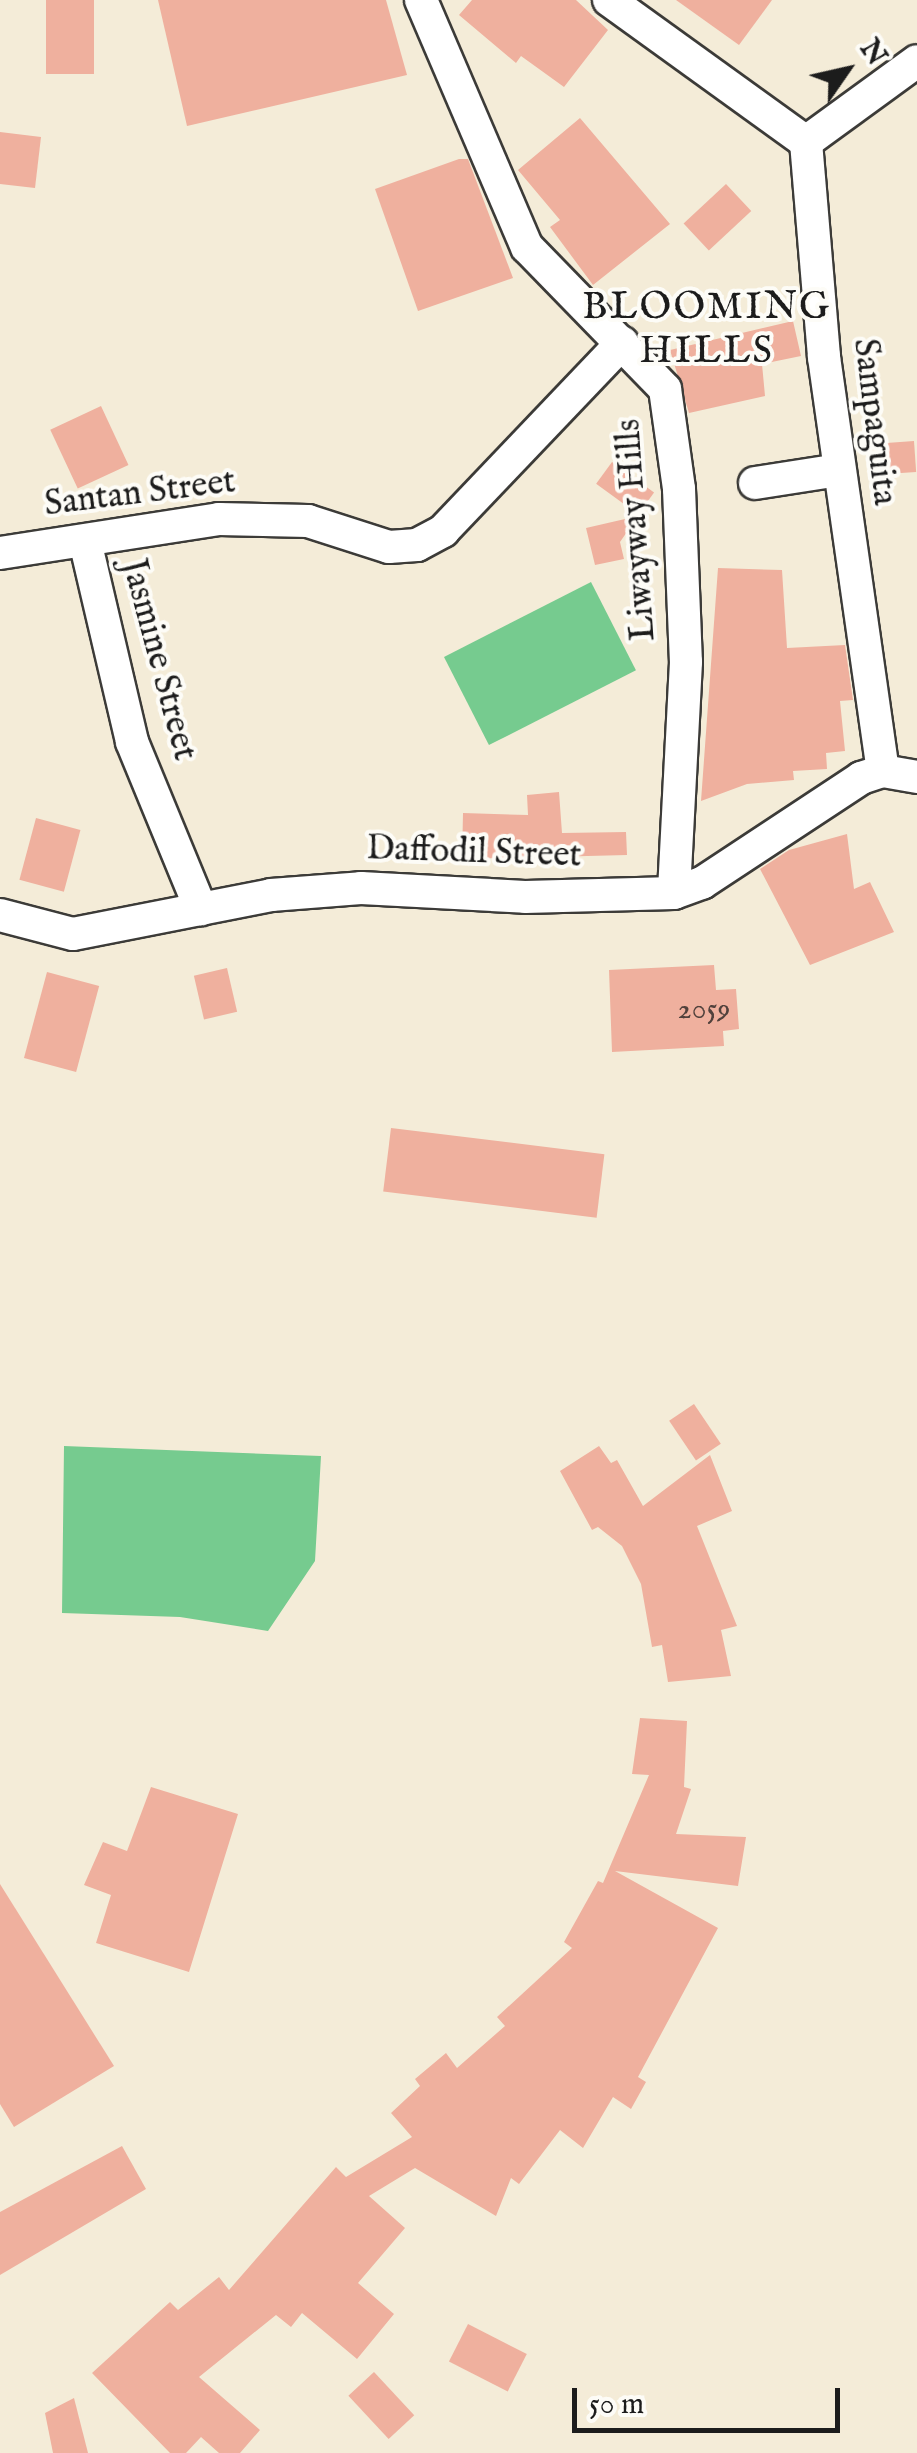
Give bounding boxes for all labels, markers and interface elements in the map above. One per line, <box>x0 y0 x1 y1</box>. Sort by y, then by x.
north arrow <box>797 20 897 120</box>
text: N <box>851 33 894 73</box>
district label: BLOOMING HILLS <box>582 286 832 376</box>
street label: Sampaguita <box>843 336 905 508</box>
street label: Liwayway Hills <box>608 418 666 642</box>
street label: Santan Street <box>42 461 238 527</box>
street label: Jasmine Street <box>111 555 205 765</box>
street label: Daffodil Street <box>366 828 582 878</box>
house number: 2059 <box>678 992 730 1028</box>
scale bar <box>577 2368 844 2430</box>
text: 50 m <box>589 2386 644 2424</box>

